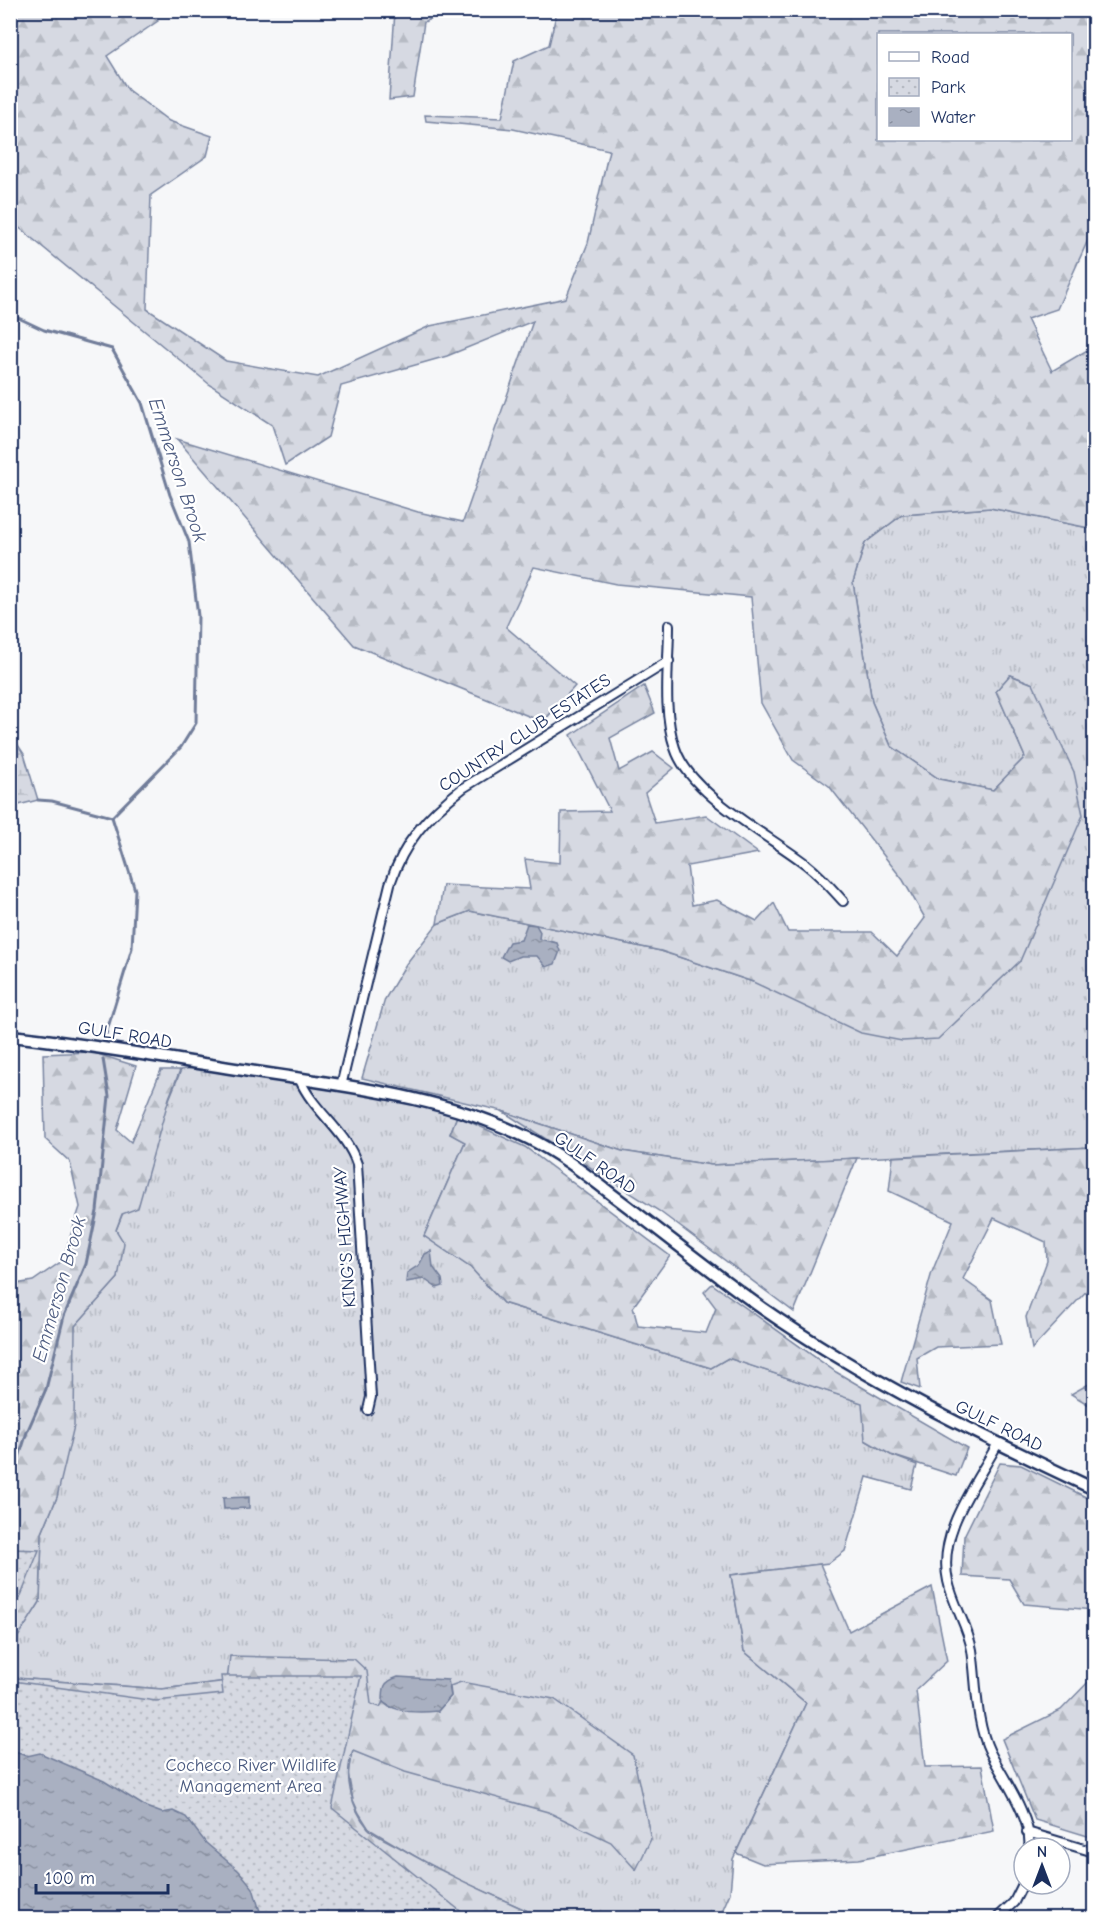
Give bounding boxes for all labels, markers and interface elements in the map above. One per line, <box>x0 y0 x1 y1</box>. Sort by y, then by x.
legend <box>877 33 1072 141</box>
text: Road <box>931 47 970 68</box>
text: Park <box>931 77 966 98</box>
text: Water <box>931 107 976 128</box>
water label: Emmerson Brook <box>144 395 212 545</box>
street label: COUNTRY CLUB ESTATES <box>435 669 615 796</box>
street label: GULF ROAD <box>77 1017 173 1053</box>
street label: GULF ROAD <box>550 1127 640 1199</box>
street label: KING'S HIGHWAY <box>330 1165 360 1308</box>
water label: Emmerson Brook <box>27 1213 91 1365</box>
street label: GULF ROAD <box>952 1396 1046 1456</box>
park label: Cocheco River Wildlife Management Area <box>165 1755 337 1797</box>
north arrow <box>1012 1836 1072 1896</box>
text: N <box>1037 1843 1047 1861</box>
scale bar <box>36 1857 168 1895</box>
text: 100 m <box>45 1868 95 1889</box>

